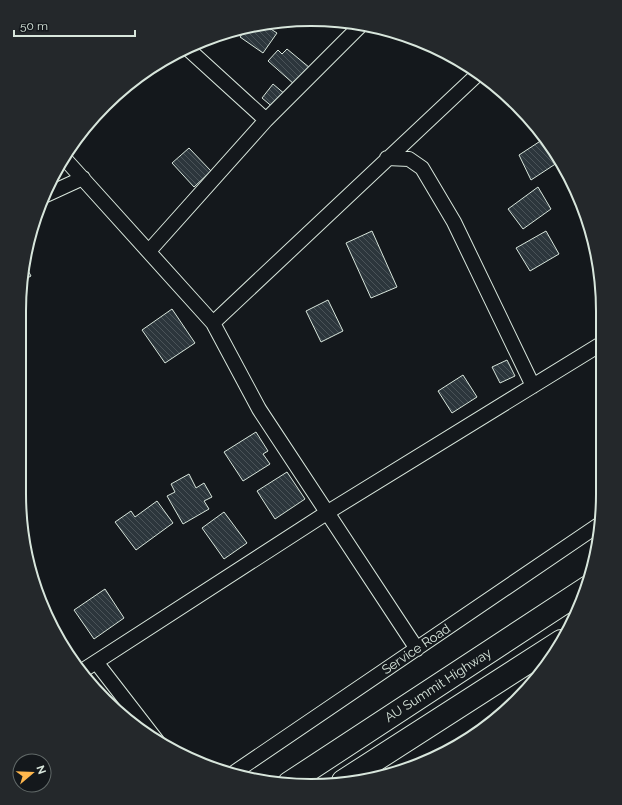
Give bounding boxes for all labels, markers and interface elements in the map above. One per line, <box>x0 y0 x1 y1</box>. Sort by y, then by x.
scale bar <box>14 12 135 38</box>
text: 50 m <box>20 19 48 33</box>
street label: Service Road <box>379 621 453 677</box>
street label: AU Summit Highway <box>382 645 494 725</box>
north arrow <box>12 753 52 793</box>
text: N <box>33 764 48 776</box>

